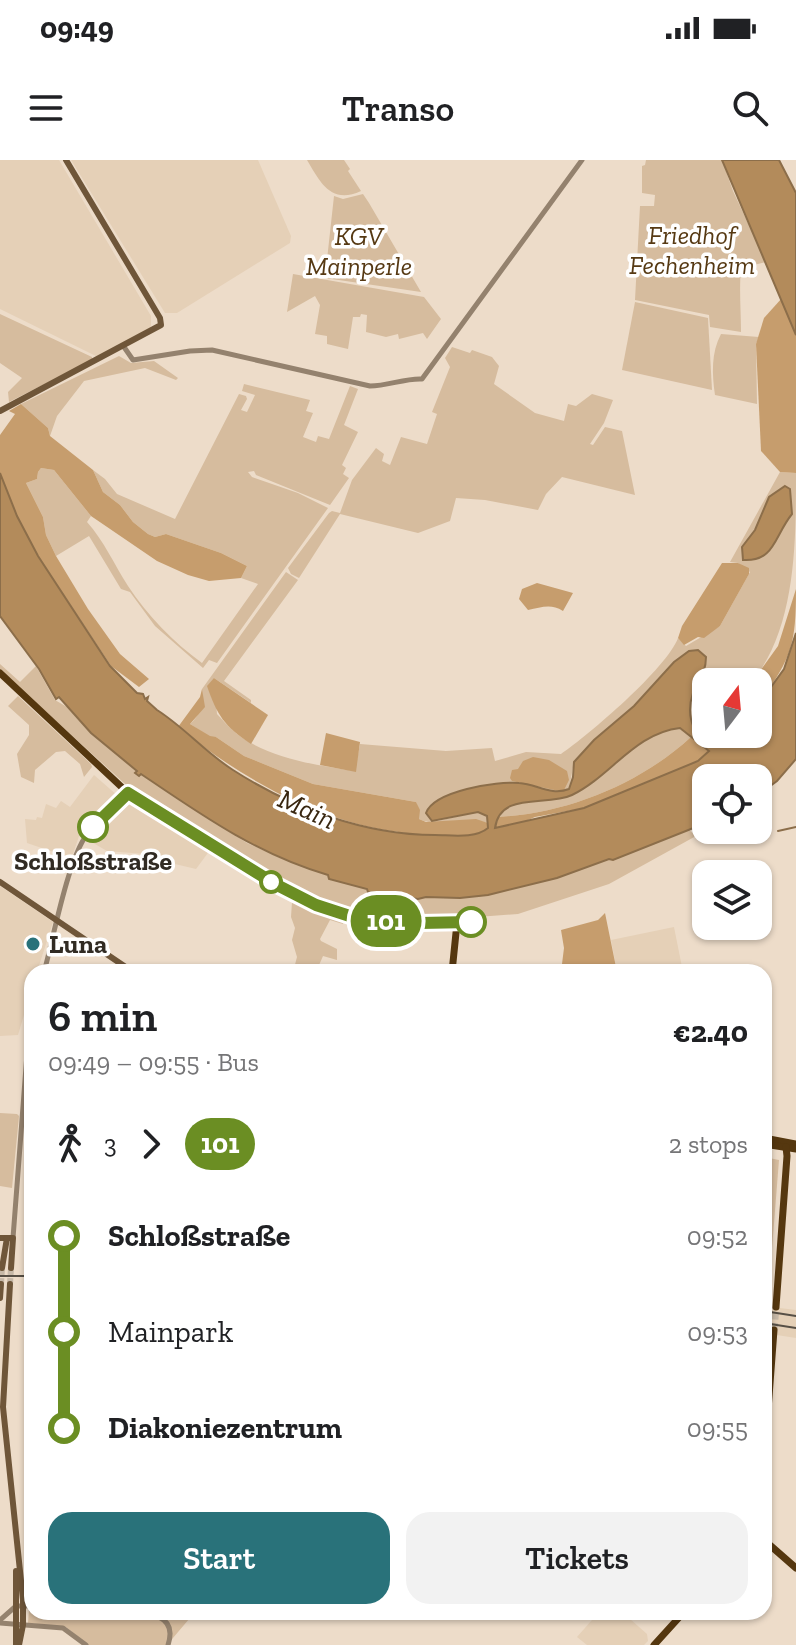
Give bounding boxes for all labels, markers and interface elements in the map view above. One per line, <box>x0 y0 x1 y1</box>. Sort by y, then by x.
text: 09:49 <box>40 10 114 46</box>
icon: menu <box>24 86 68 130</box>
icon: search <box>728 86 772 130</box>
text: Transo <box>342 87 454 130</box>
park label: Friedhof Fechenheim <box>629 219 755 281</box>
park label: KGV Mainperle <box>306 220 412 282</box>
north arrow <box>692 668 772 748</box>
map controls <box>692 668 772 940</box>
button: locate <box>692 764 772 844</box>
water label: Main <box>273 782 341 836</box>
marker: Schloßstraße <box>78 812 108 842</box>
place label: Schloßstraße <box>14 845 172 877</box>
button: layers <box>692 860 772 940</box>
unlabelled marker <box>260 871 282 893</box>
line badge: 101 <box>340 895 432 947</box>
text: 101 <box>367 904 405 937</box>
unlabelled marker <box>456 907 486 937</box>
place label: Luna <box>49 928 107 960</box>
marker: Luna <box>24 935 42 953</box>
text: 6 min <box>48 989 157 1042</box>
text: €2.40 <box>673 1014 748 1050</box>
text: 09:49 – 09:55 · Bus <box>48 1046 259 1078</box>
icon: walk <box>48 1122 92 1166</box>
icon: forward <box>129 1122 173 1166</box>
text: 101 <box>201 1127 239 1160</box>
text: 3 <box>104 1128 117 1160</box>
text: 2 stops <box>669 1128 748 1160</box>
text: Schloßstraße <box>108 1218 290 1254</box>
text: 09:52 <box>687 1220 748 1252</box>
text: Mainpark <box>108 1314 233 1350</box>
text: 09:53 <box>687 1316 748 1348</box>
text: Diakoniezentrum <box>108 1410 342 1446</box>
text: 09:55 <box>687 1412 748 1444</box>
button: Start <box>48 1512 390 1604</box>
button: Tickets <box>406 1512 748 1604</box>

